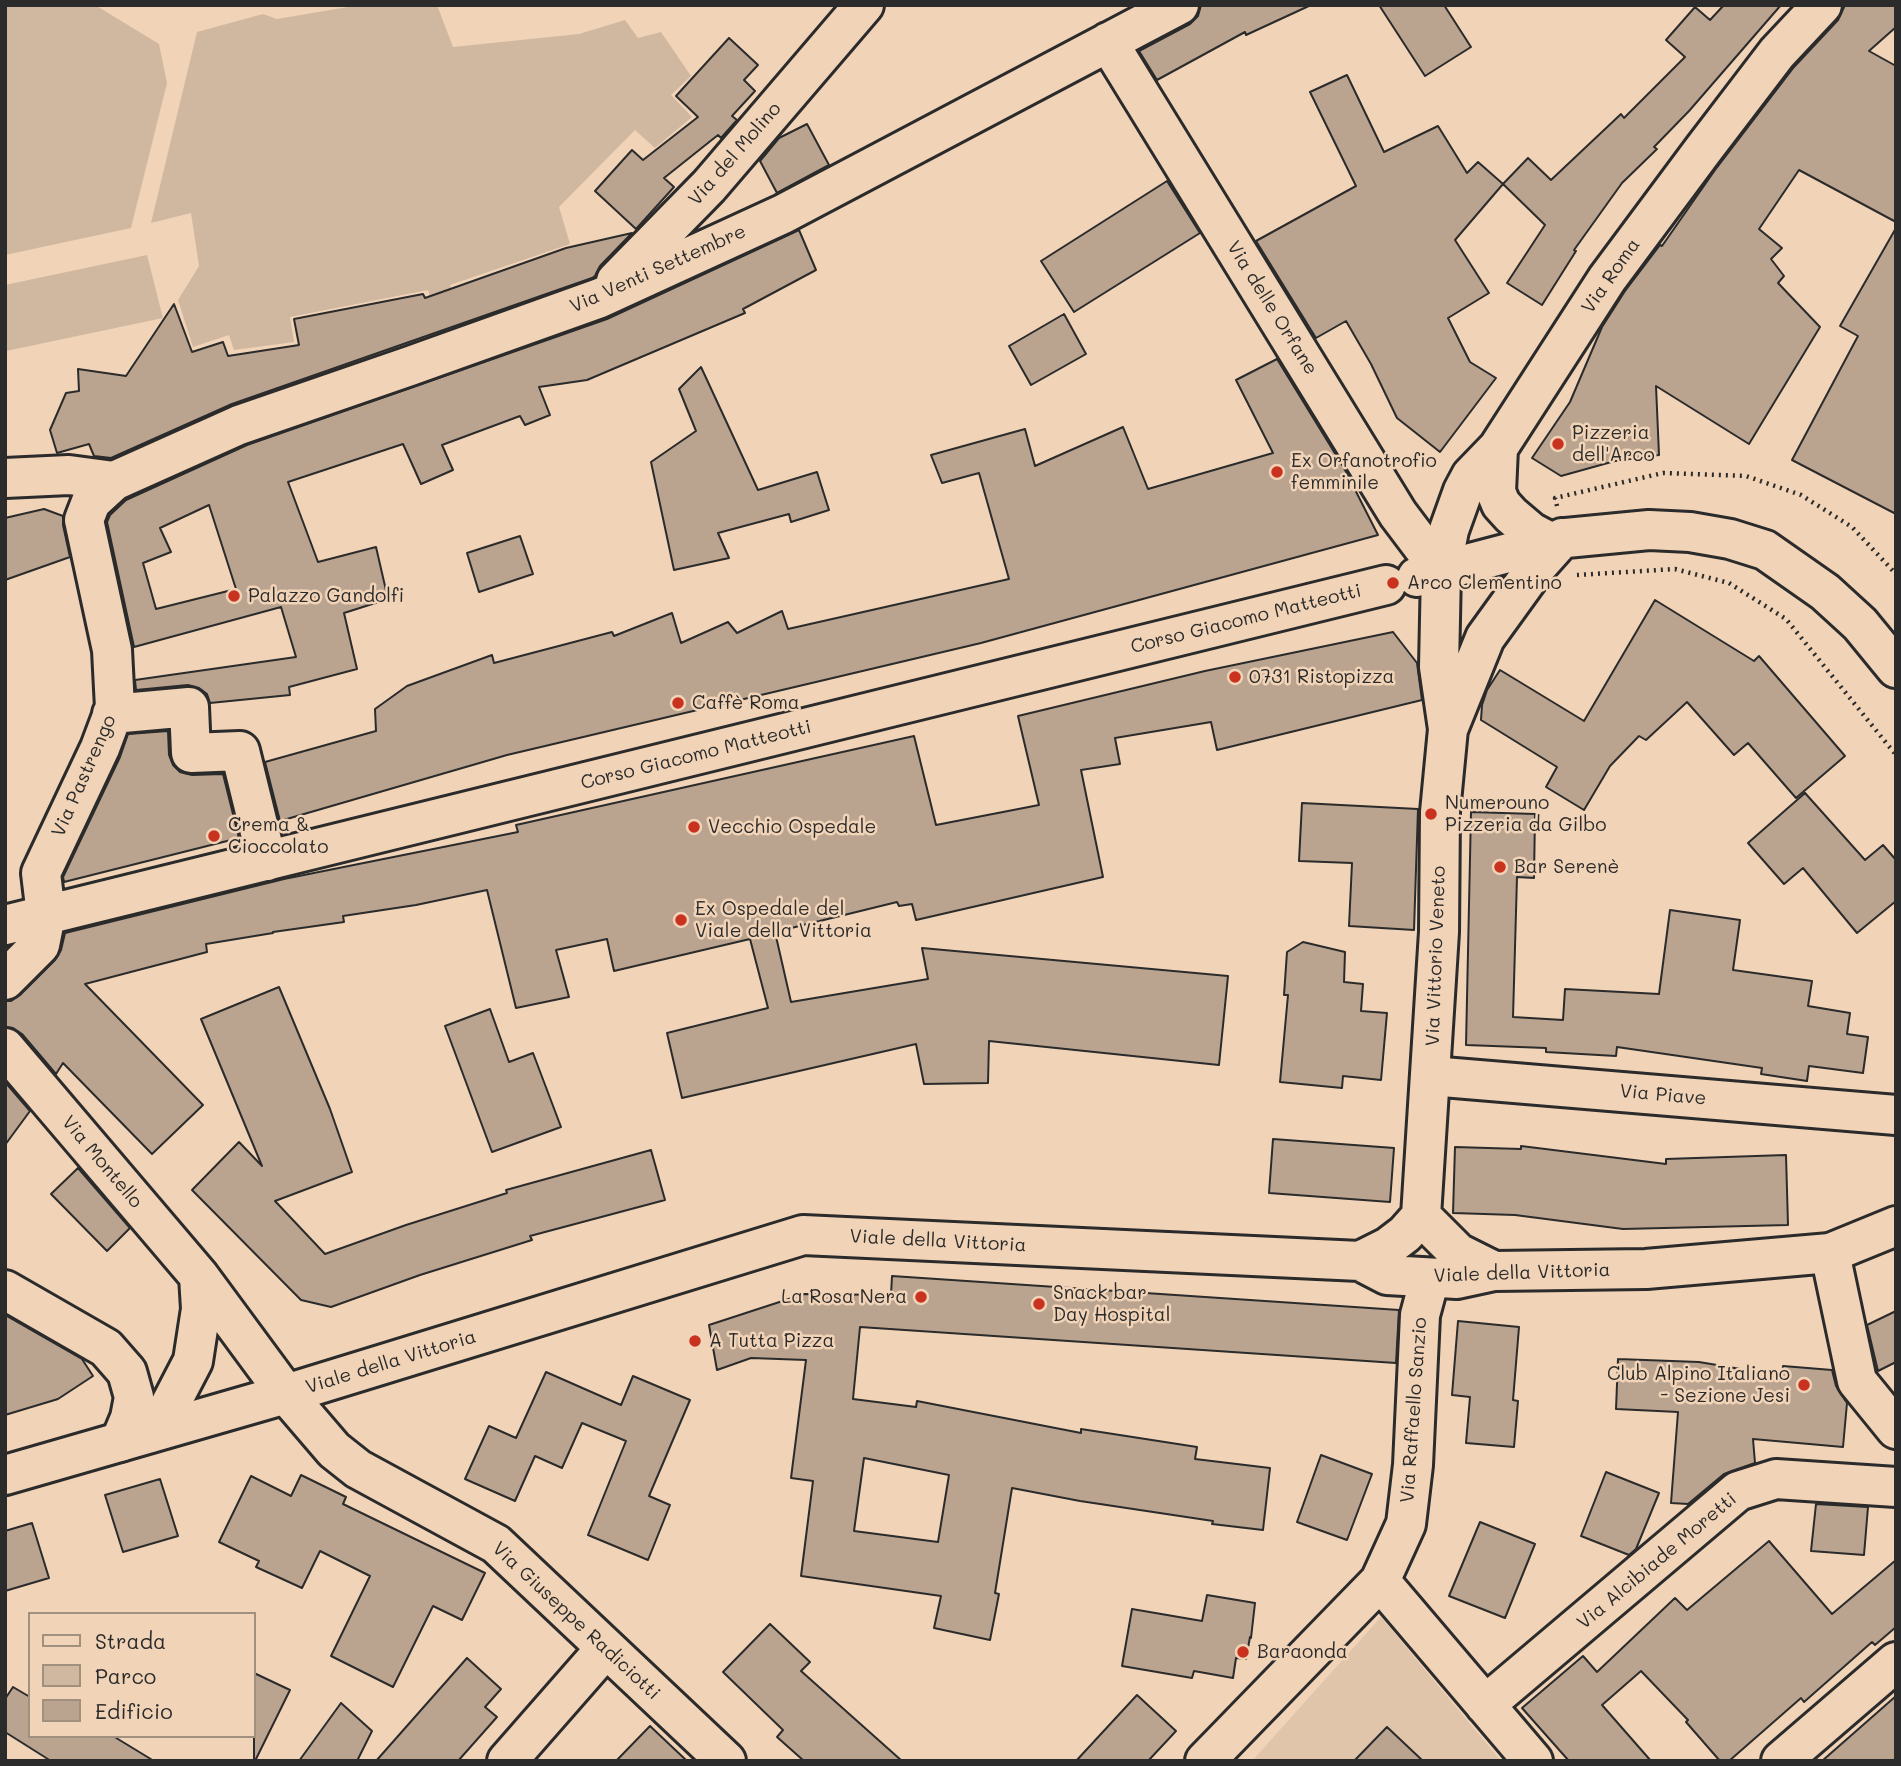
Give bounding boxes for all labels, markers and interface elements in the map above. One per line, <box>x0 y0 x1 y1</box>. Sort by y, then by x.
street label: Via del Molino <box>684 98 786 210</box>
street label: Via Venti Settembre <box>566 220 750 318</box>
street label: Via Roma <box>1577 234 1645 318</box>
street label: Via delle Orfane <box>1222 237 1322 379</box>
place label: Pizzeria dell'Arco <box>1572 422 1655 466</box>
marker: Pizzeria dell'Arco <box>1550 436 1566 452</box>
place label: Ex Orfanotrofio femminile <box>1291 450 1437 494</box>
marker: Ex Orfanotrofio femminile <box>1269 464 1285 480</box>
place label: Arco Clementino <box>1407 572 1562 594</box>
marker: Arco Clementino <box>1385 575 1401 591</box>
street label: Corso Giacomo Matteotti <box>1128 579 1364 659</box>
place label: Palazzo Gandolfi <box>248 585 404 607</box>
marker: Palazzo Gandolfi <box>226 588 242 604</box>
place label: 0731 Ristopizza <box>1249 666 1394 688</box>
marker: 0731 Ristopizza <box>1227 669 1243 685</box>
place label: Caffè Roma <box>692 692 800 714</box>
marker: Caffè Roma <box>670 695 686 711</box>
street label: Via Pastrengo <box>47 711 121 841</box>
street label: Corso Giacomo Matteotti <box>578 715 814 795</box>
place label: Numerouno Pizzeria da Gilbo <box>1445 792 1607 836</box>
marker: Numerouno Pizzeria da Gilbo <box>1423 806 1439 822</box>
place label: Crema & Cioccolato <box>228 814 328 858</box>
place label: Vecchio Ospedale <box>708 816 876 838</box>
marker: Vecchio Ospedale <box>686 819 702 835</box>
marker: Crema & Cioccolato <box>206 828 222 844</box>
place label: Bar Serenè <box>1514 856 1619 878</box>
marker: Bar Serenè <box>1492 859 1508 875</box>
street label: Via Vittorio Veneto <box>1421 865 1451 1047</box>
place label: Ex Ospedale del Viale della Vittoria <box>695 898 872 942</box>
marker: Ex Ospedale del Viale della Vittoria <box>673 912 689 928</box>
street label: Via Piave <box>1619 1080 1707 1110</box>
street label: Via Montello <box>57 1111 147 1213</box>
street label: Viale della Vittoria <box>849 1225 1027 1257</box>
street label: Viale della Vittoria <box>1433 1259 1611 1287</box>
place label: Snack bar Day Hospital <box>1053 1282 1170 1326</box>
place label: La Rosa Nera <box>781 1286 907 1308</box>
marker: La Rosa Nera <box>913 1289 929 1305</box>
marker: Snack bar Day Hospital <box>1031 1296 1047 1312</box>
street label: Via Raffaello Sanzio <box>1396 1316 1432 1504</box>
street label: Viale della Vittoria <box>303 1325 479 1399</box>
place label: A Tutta Pizza <box>709 1330 834 1352</box>
marker: A Tutta Pizza <box>687 1333 703 1349</box>
place label: Club Alpino Italiano - Sezione Jesi <box>1607 1363 1790 1407</box>
marker: Club Alpino Italiano - Sezione Jesi <box>1796 1377 1812 1393</box>
street label: Via Alcibiade Moretti <box>1573 1488 1741 1634</box>
street label: Via Giuseppe Radiciotti <box>487 1537 665 1705</box>
legend <box>28 1612 256 1738</box>
text: Strada <box>95 1627 166 1654</box>
place label: Baraonda <box>1257 1641 1348 1663</box>
marker: Baraonda <box>1235 1644 1251 1660</box>
text: Parco <box>95 1662 156 1689</box>
text: Edificio <box>95 1697 173 1724</box>

